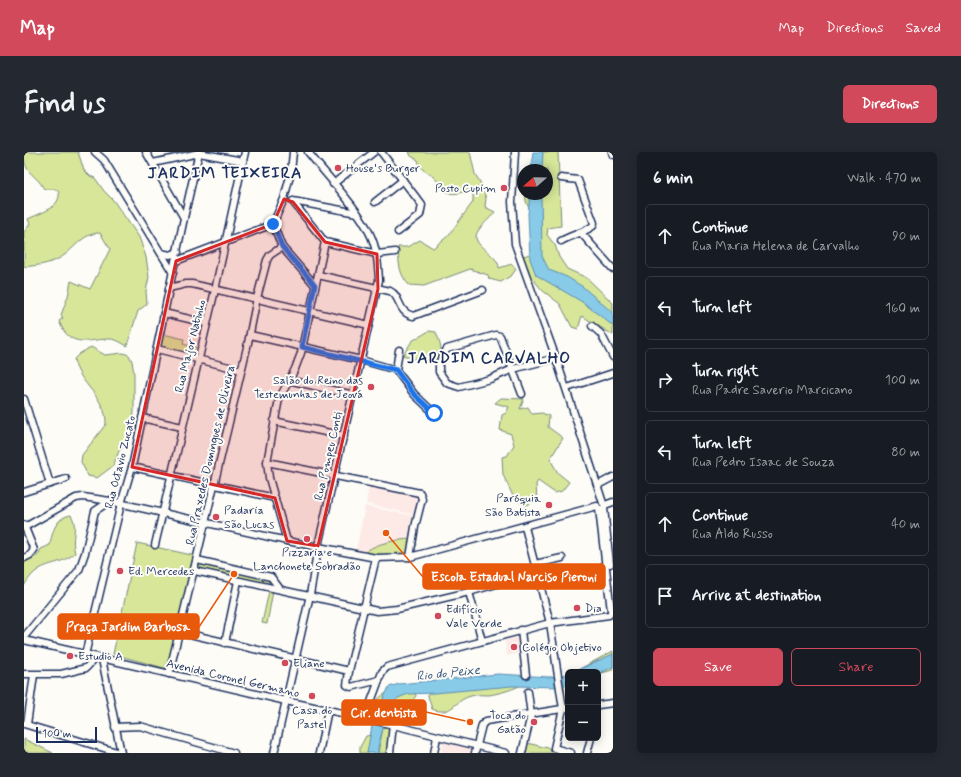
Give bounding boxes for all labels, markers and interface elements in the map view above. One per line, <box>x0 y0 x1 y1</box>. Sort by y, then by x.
text: Map <box>20 16 55 41</box>
text: Map <box>778 19 804 37</box>
text: Directions <box>826 19 884 37</box>
text: Saved <box>906 19 941 37</box>
button: Directions <box>843 85 937 123</box>
text: Find us <box>24 86 105 123</box>
place label: House's Burger <box>346 161 420 177</box>
district label: JARDIM TEIXEIRA <box>147 163 303 184</box>
marker: House's Burger <box>333 163 343 173</box>
north arrow <box>517 164 553 200</box>
text: 6 min <box>653 167 693 189</box>
text: Walk · 470 m <box>847 170 921 187</box>
place label: Posto Cupim <box>435 181 496 197</box>
marker: Posto Cupim <box>499 183 509 193</box>
route end <box>264 215 282 233</box>
text: Continue <box>692 218 748 238</box>
icon: ahead <box>654 225 676 247</box>
text: 90 m <box>892 228 920 245</box>
text: Rua Maria Helena de Carvalho <box>692 238 859 255</box>
icon: left <box>654 297 676 319</box>
street label: Rua Major Natinho <box>172 298 210 394</box>
text: Turn left <box>692 298 752 318</box>
text: 160 m <box>885 300 920 317</box>
district label: JARDIM CARVALHO <box>407 348 571 369</box>
text: Turn right <box>692 362 759 382</box>
street label: Rua Praxedes Domingues de Oliveira <box>182 364 239 547</box>
icon: right <box>654 369 676 391</box>
text: 100 m <box>885 372 920 389</box>
place label: Salão do Reino das Testemunhas de Jeová <box>254 373 363 403</box>
marker: Salão do Reino das Testemunhas de Jeová <box>366 382 376 392</box>
text: Rua Padre Saverio Marcicano <box>692 382 852 399</box>
route start <box>425 404 443 422</box>
street label: Rua Pompeu Conti <box>311 410 347 502</box>
street label: Rua Octavio Zucato <box>102 414 140 510</box>
text: Turn left <box>692 434 752 454</box>
icon: left <box>654 441 676 463</box>
text: 80 m <box>891 444 920 461</box>
text: Rua Pedro Isaac de Souza <box>692 454 835 471</box>
place label: Paróquia São Batista <box>485 491 542 521</box>
marker: Paróquia São Batista <box>544 500 554 510</box>
place label: Padaria São Lucas <box>224 503 274 533</box>
text: Continue <box>692 506 748 526</box>
marker: Padaria São Lucas <box>211 512 221 522</box>
icon: ahead <box>654 513 676 535</box>
text: 40 m <box>891 516 920 533</box>
text: Rua Aldo Russo <box>692 526 773 543</box>
marker: Pizzaria e Lanchonete Sobradão <box>302 534 312 544</box>
place label: Pizzaria e Lanchonete Sobradão <box>253 545 361 575</box>
place label: Ed. Mercedes <box>128 564 194 580</box>
callout: Escola Estadual Narciso Pieroni <box>423 564 605 589</box>
marker: Ed. Mercedes <box>115 566 125 576</box>
text: Escola Estadual Narciso Pieroni <box>431 569 597 586</box>
icon: arrive <box>654 585 676 607</box>
text: Arrive at destination <box>692 586 821 606</box>
place label: Dia <box>585 601 602 617</box>
place label: Edifício Vale Verde <box>446 602 502 632</box>
marker: Dia <box>572 603 582 613</box>
marker: Edifício Vale Verde <box>433 611 443 621</box>
callout: Praça Jardim Barbosa <box>58 614 199 639</box>
text: Praça Jardim Barbosa <box>66 619 191 636</box>
place label: Colégio Objetivo <box>522 640 602 656</box>
marker: Colégio Objetivo <box>509 642 519 652</box>
button: Save <box>653 648 783 686</box>
button: Share <box>791 648 921 686</box>
place label: Estudio A <box>78 649 123 665</box>
marker: Estudio A <box>65 651 75 661</box>
street label: Avenida Coronel Germano <box>165 656 301 702</box>
place label: Eliane <box>293 656 325 672</box>
marker: Eliane <box>280 658 290 668</box>
water label: Rio do Peixe <box>415 662 481 685</box>
map controls <box>565 669 601 741</box>
button: + <box>565 669 601 705</box>
marker: Casa do Pastel <box>307 691 317 701</box>
callout: Cir. dentista <box>342 700 426 725</box>
place label: Casa do Pastel <box>292 703 332 733</box>
text: Cir. dentista <box>350 705 418 722</box>
button: − <box>565 705 601 741</box>
place label: Toca do Gatão <box>490 708 526 738</box>
marker: Toca do Gatão <box>529 717 539 727</box>
scale bar <box>36 725 97 744</box>
text: 100 m <box>42 727 72 741</box>

